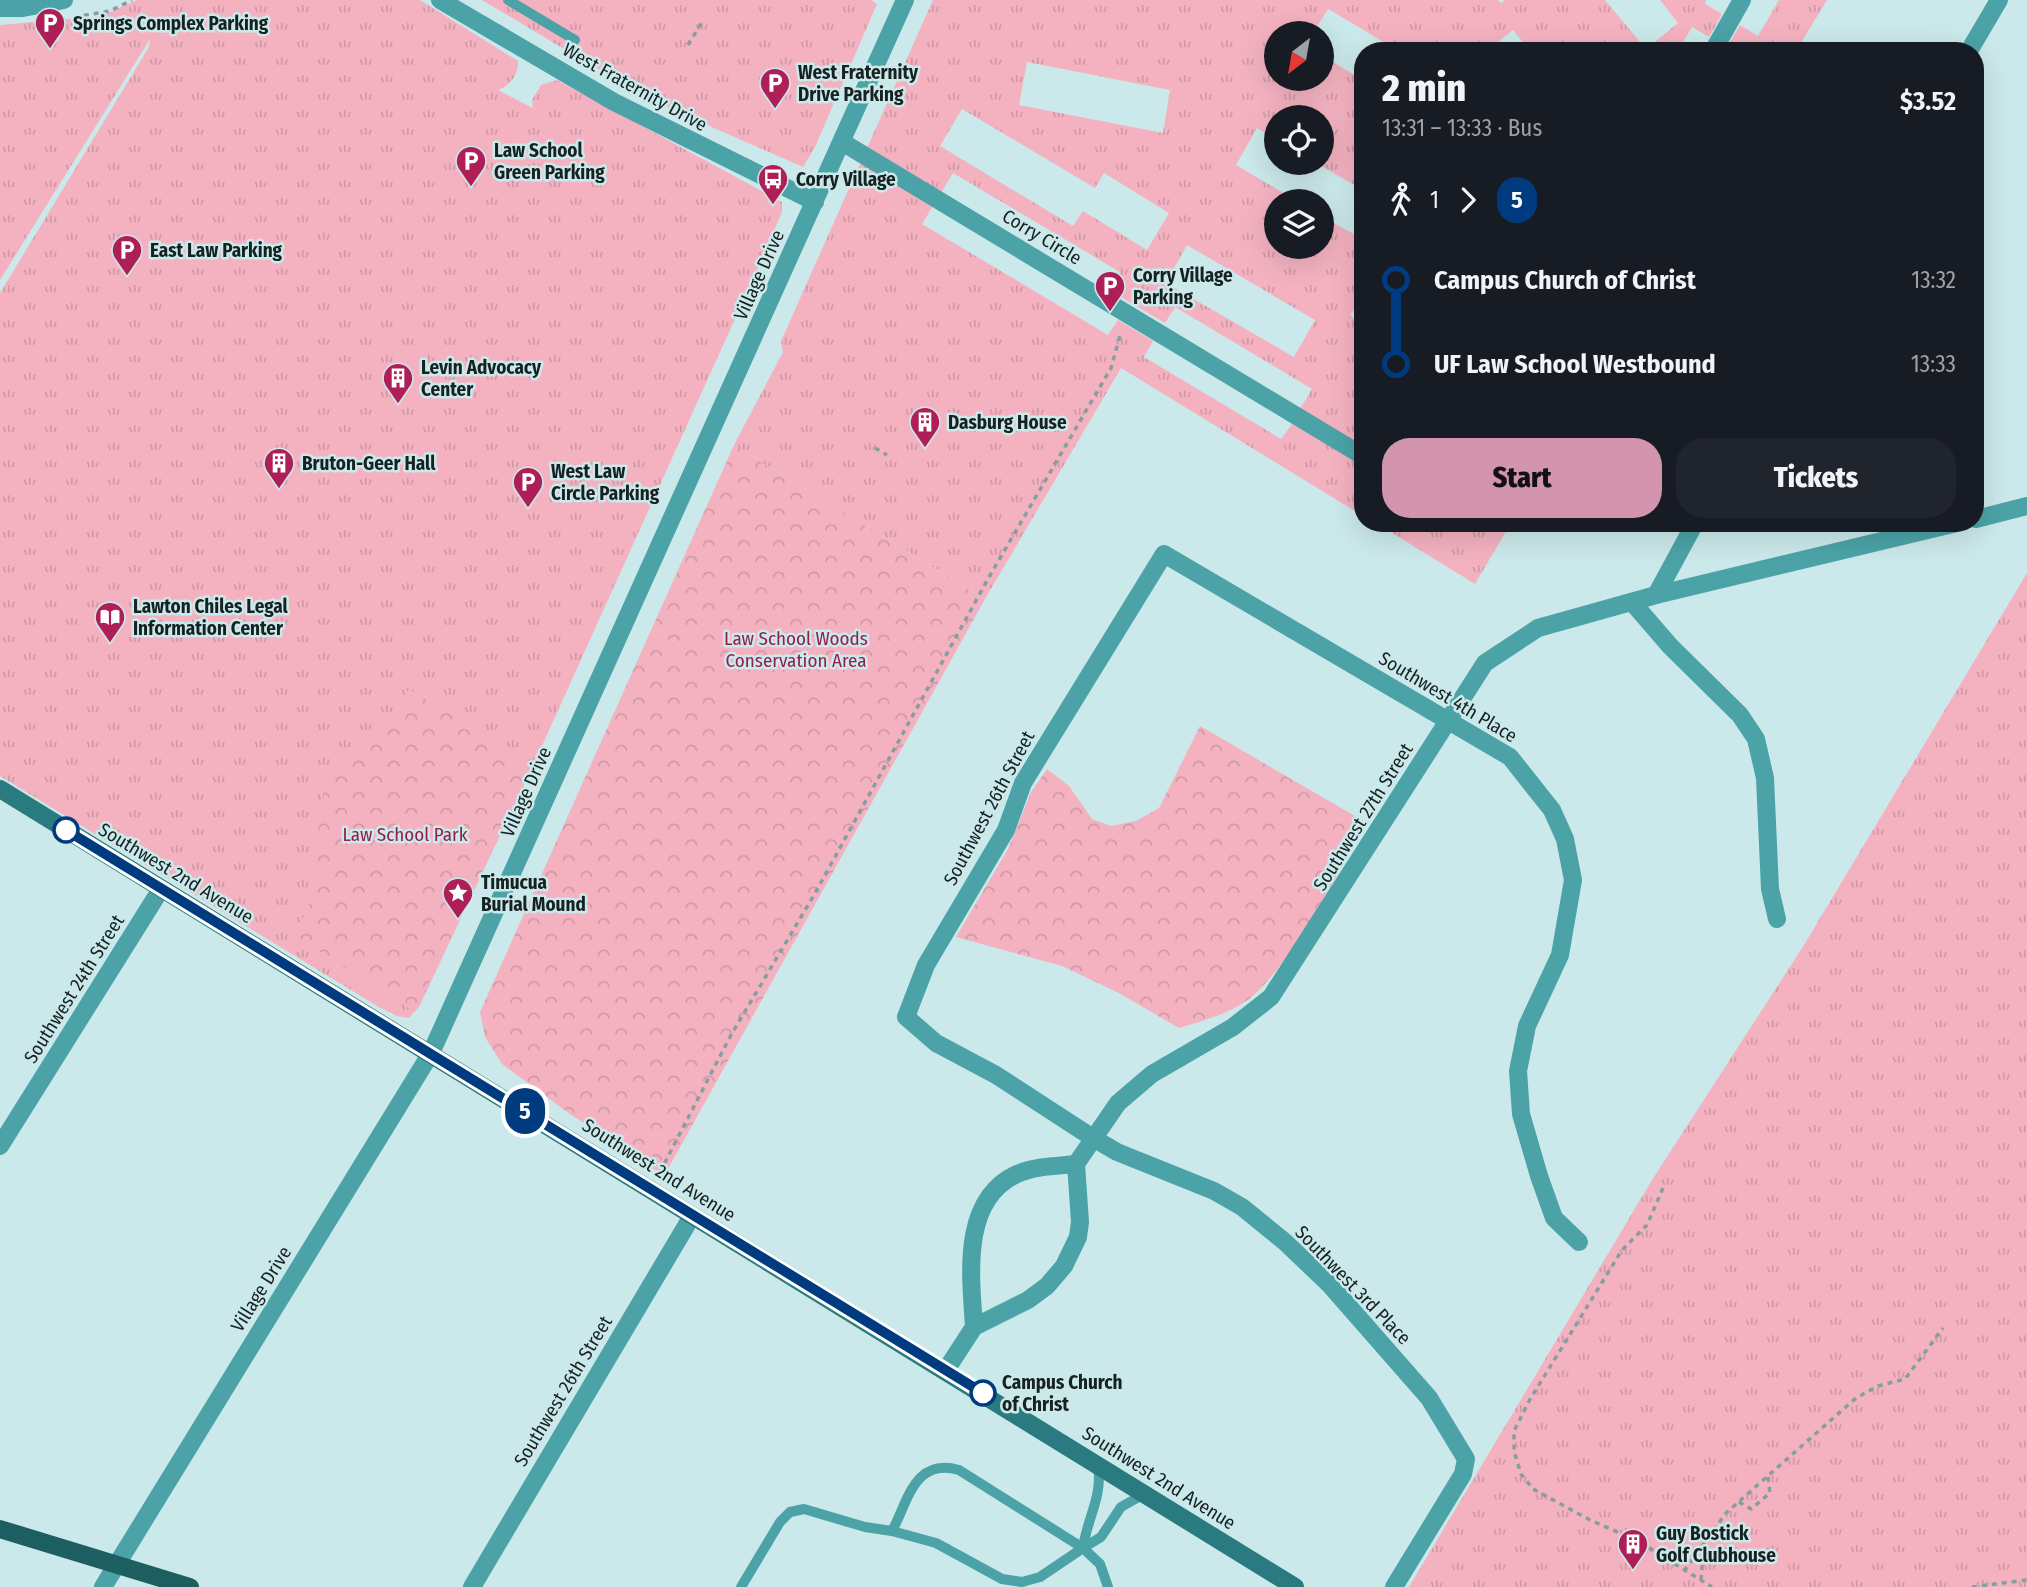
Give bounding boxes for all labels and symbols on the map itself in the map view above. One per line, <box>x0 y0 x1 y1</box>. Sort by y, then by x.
parking icon: Springs Complex Parking <box>33 6 67 50</box>
place label: Springs Complex Parking <box>73 12 269 35</box>
north arrow <box>1264 21 1334 91</box>
street label: West Fraternity Drive <box>559 38 711 136</box>
place label: West Fraternity Drive Parking <box>798 61 919 106</box>
parking icon: West Fraternity Drive Parking <box>758 66 792 110</box>
place label: Law School Green Parking <box>494 139 605 184</box>
parking icon: Law School Green Parking <box>454 144 488 188</box>
bus stop icon: Corry Village <box>756 162 790 206</box>
place label: Corry Village <box>796 168 896 191</box>
street label: Corry Circle <box>998 204 1086 270</box>
street label: Village Drive <box>729 226 789 324</box>
parking icon: East Law Parking <box>110 233 144 277</box>
place label: East Law Parking <box>150 239 283 262</box>
place label: Corry Village Parking <box>1133 264 1233 309</box>
parking icon: Corry Village Parking <box>1093 269 1127 313</box>
place label: Levin Advocacy Center <box>421 356 542 401</box>
building icon: Levin Advocacy Center <box>381 361 415 405</box>
building icon: Dasburg House <box>908 405 942 449</box>
place label: Dasburg House <box>948 411 1067 434</box>
building icon: Bruton-Geer Hall <box>262 446 296 490</box>
place label: Bruton-Geer Hall <box>302 452 436 475</box>
place label: West Law Circle Parking <box>551 460 660 505</box>
parking icon: West Law Circle Parking <box>511 465 545 509</box>
place label: Lawton Chiles Legal Information Center <box>133 595 289 640</box>
library icon: Lawton Chiles Legal Information Center <box>93 600 127 644</box>
park label: Law School Woods Conservation Area <box>724 627 868 672</box>
street label: Southwest 4th Place <box>1375 647 1521 747</box>
street label: Southwest 26th Street <box>939 726 1040 889</box>
street label: Southwest 27th Street <box>1308 738 1418 895</box>
street label: Village Drive <box>496 743 556 841</box>
unlabelled marker <box>53 817 79 843</box>
street label: Southwest 2nd Avenue <box>94 818 258 928</box>
park label: Law School Park <box>342 823 468 846</box>
place label: Timucua Burial Mound <box>481 871 586 916</box>
place icon: Timucua Burial Mound <box>441 876 475 920</box>
street label: Southwest 24th Street <box>19 910 129 1068</box>
line badge: 5 <box>502 1088 548 1134</box>
street label: Southwest 2nd Avenue <box>578 1114 740 1226</box>
street label: Southwest 3rd Place <box>1290 1221 1416 1349</box>
street label: Village Drive <box>226 1242 296 1336</box>
street label: Southwest 26th Street <box>509 1311 617 1470</box>
place label: Campus Church of Christ <box>1002 1371 1122 1416</box>
marker: Campus Church of Christ <box>970 1380 996 1406</box>
street label: Southwest 2nd Avenue <box>1078 1422 1240 1534</box>
place label: Guy Bostick Golf Clubhouse <box>1656 1522 1776 1567</box>
building icon: Guy Bostick Golf Clubhouse <box>1616 1527 1650 1571</box>

